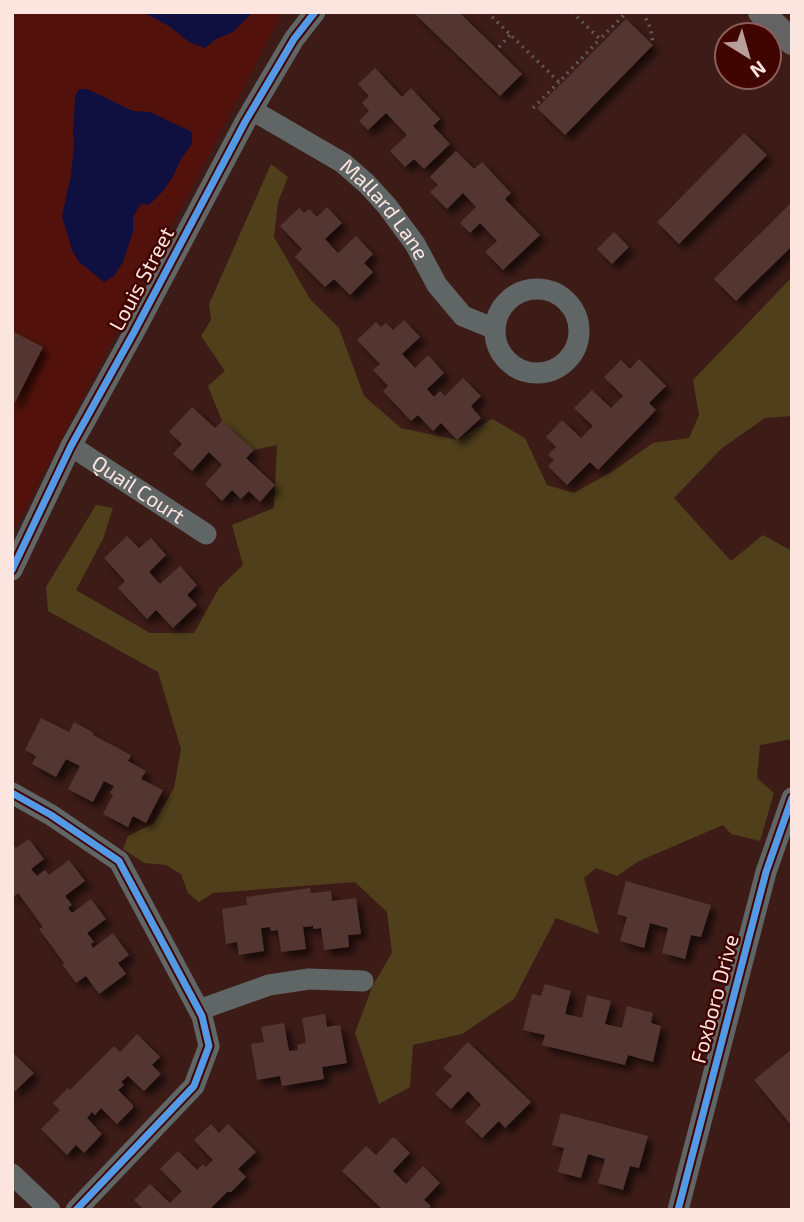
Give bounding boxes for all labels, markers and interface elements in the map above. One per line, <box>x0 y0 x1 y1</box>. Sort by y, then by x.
north arrow <box>713 21 783 91</box>
text: N <box>746 57 771 83</box>
street label: Mallard Lane <box>336 153 435 264</box>
street label: Louis Street <box>103 222 178 334</box>
street label: Quail Court <box>87 449 190 528</box>
street label: Foxboro Drive <box>684 931 743 1066</box>

